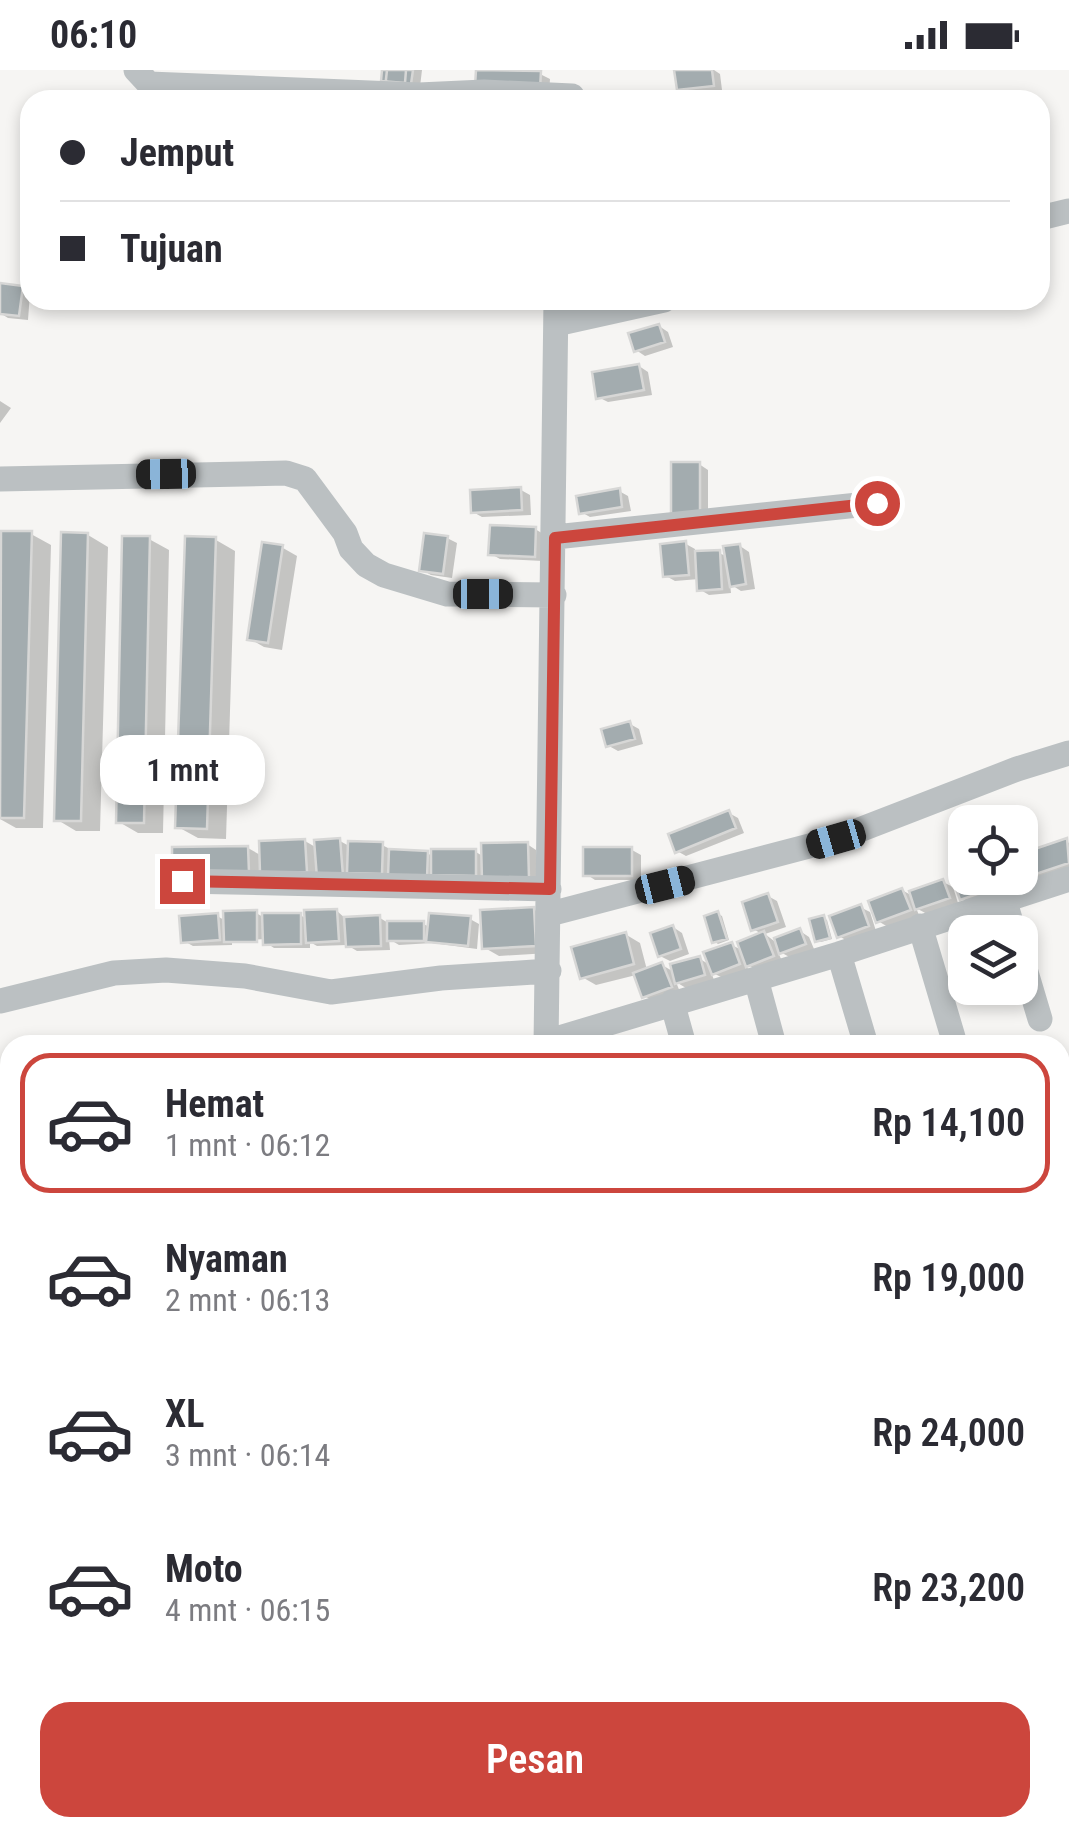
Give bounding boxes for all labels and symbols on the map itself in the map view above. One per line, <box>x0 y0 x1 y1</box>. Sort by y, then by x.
car <box>136 458 196 490</box>
route start <box>855 481 900 526</box>
car <box>453 579 513 609</box>
callout: 1 mnt <box>100 736 264 806</box>
car <box>803 816 869 862</box>
route end <box>160 859 205 904</box>
car <box>632 863 698 907</box>

